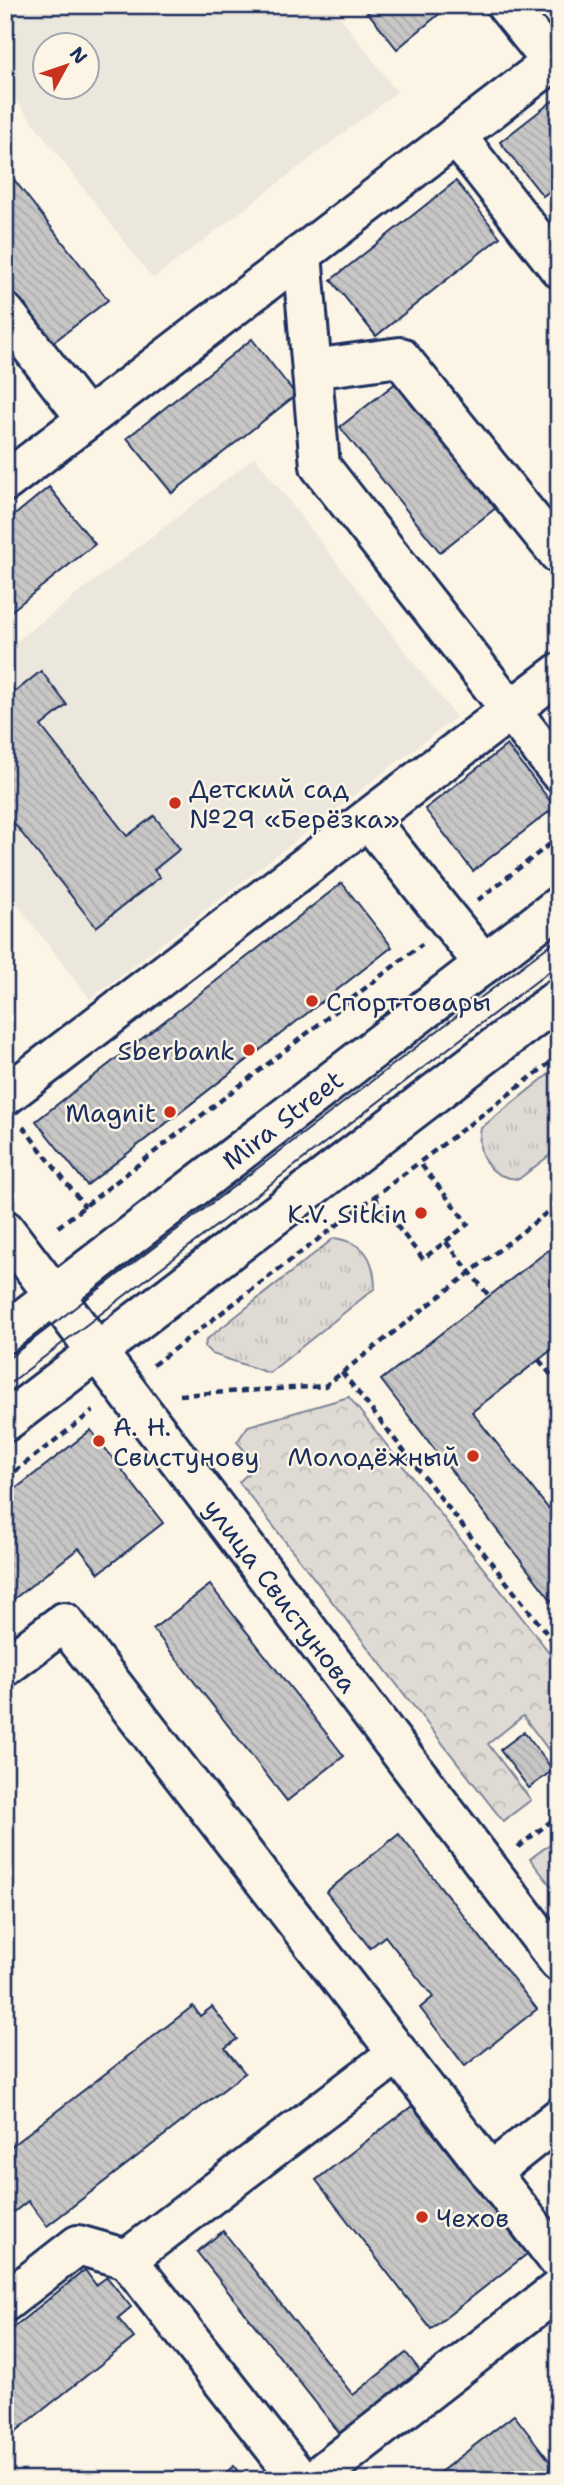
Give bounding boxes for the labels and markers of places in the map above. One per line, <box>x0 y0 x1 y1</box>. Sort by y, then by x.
place label: Детский сад №29 «Берёзка» <box>189 771 400 836</box>
marker: Детский сад №29 «Берёзка» <box>167 795 183 811</box>
place label: Спорттовары <box>326 984 491 1019</box>
marker: Спорттовары <box>304 993 320 1009</box>
place label: Sberbank <box>117 1033 235 1068</box>
marker: Sberbank <box>241 1042 257 1058</box>
place label: Magnit <box>65 1095 156 1130</box>
marker: Magnit <box>162 1104 178 1120</box>
place label: K.V. Sitkin <box>287 1196 407 1231</box>
marker: K.V. Sitkin <box>413 1205 429 1221</box>
place label: А. Н. Свистунову <box>113 1409 260 1474</box>
marker: А. Н. Свистунову <box>91 1433 107 1449</box>
place label: Молодёжный <box>288 1439 459 1474</box>
marker: Молодёжный <box>465 1448 481 1464</box>
place label: Чехов <box>436 2200 509 2235</box>
marker: Чехов <box>414 2209 430 2225</box>

